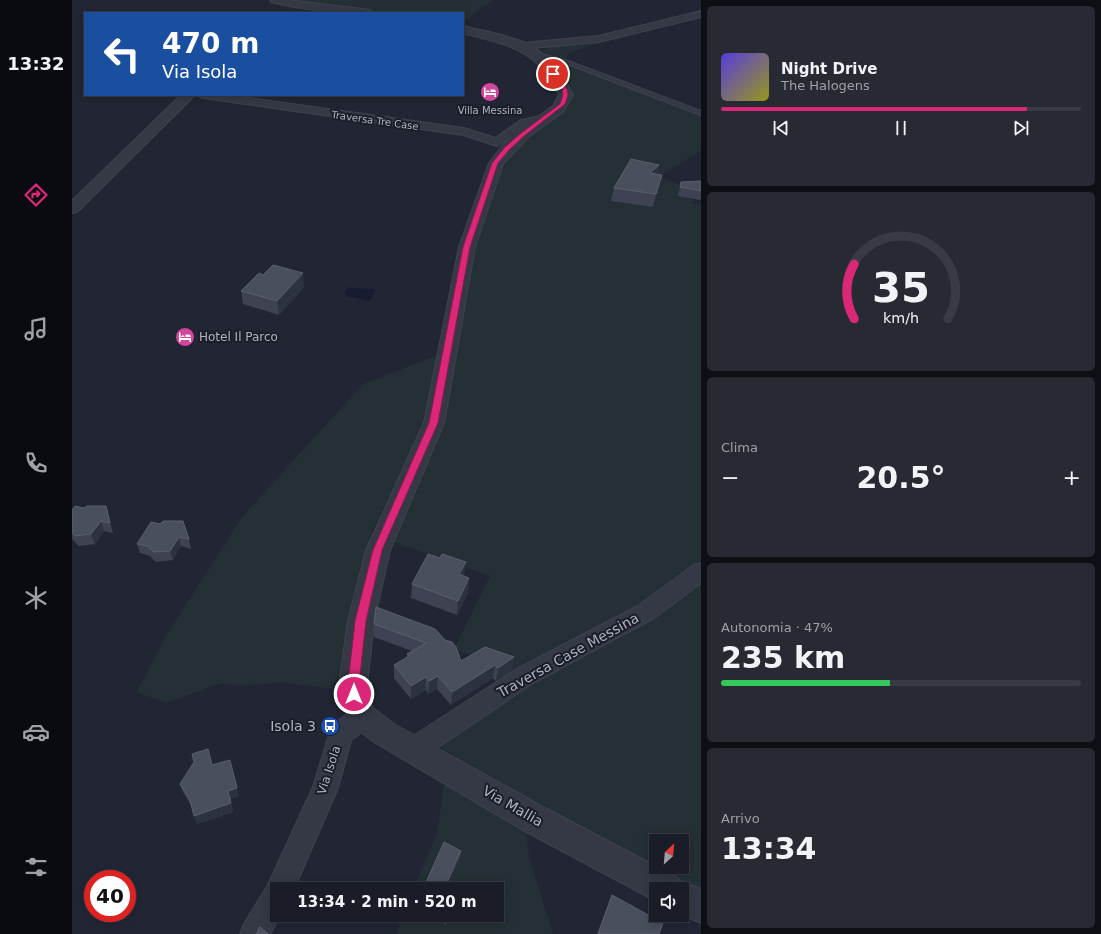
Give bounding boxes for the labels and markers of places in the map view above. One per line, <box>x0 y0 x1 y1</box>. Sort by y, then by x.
pin <box>536 57 570 91</box>
hotel icon: Villa Messina <box>479 81 501 103</box>
place label: Villa Messina <box>458 105 522 116</box>
hotel icon: Hotel Il Parco <box>174 326 196 348</box>
place label: Hotel Il Parco <box>199 330 278 344</box>
bus stop icon: Isola 3 <box>319 715 341 737</box>
place label: Isola 3 <box>270 718 316 734</box>

